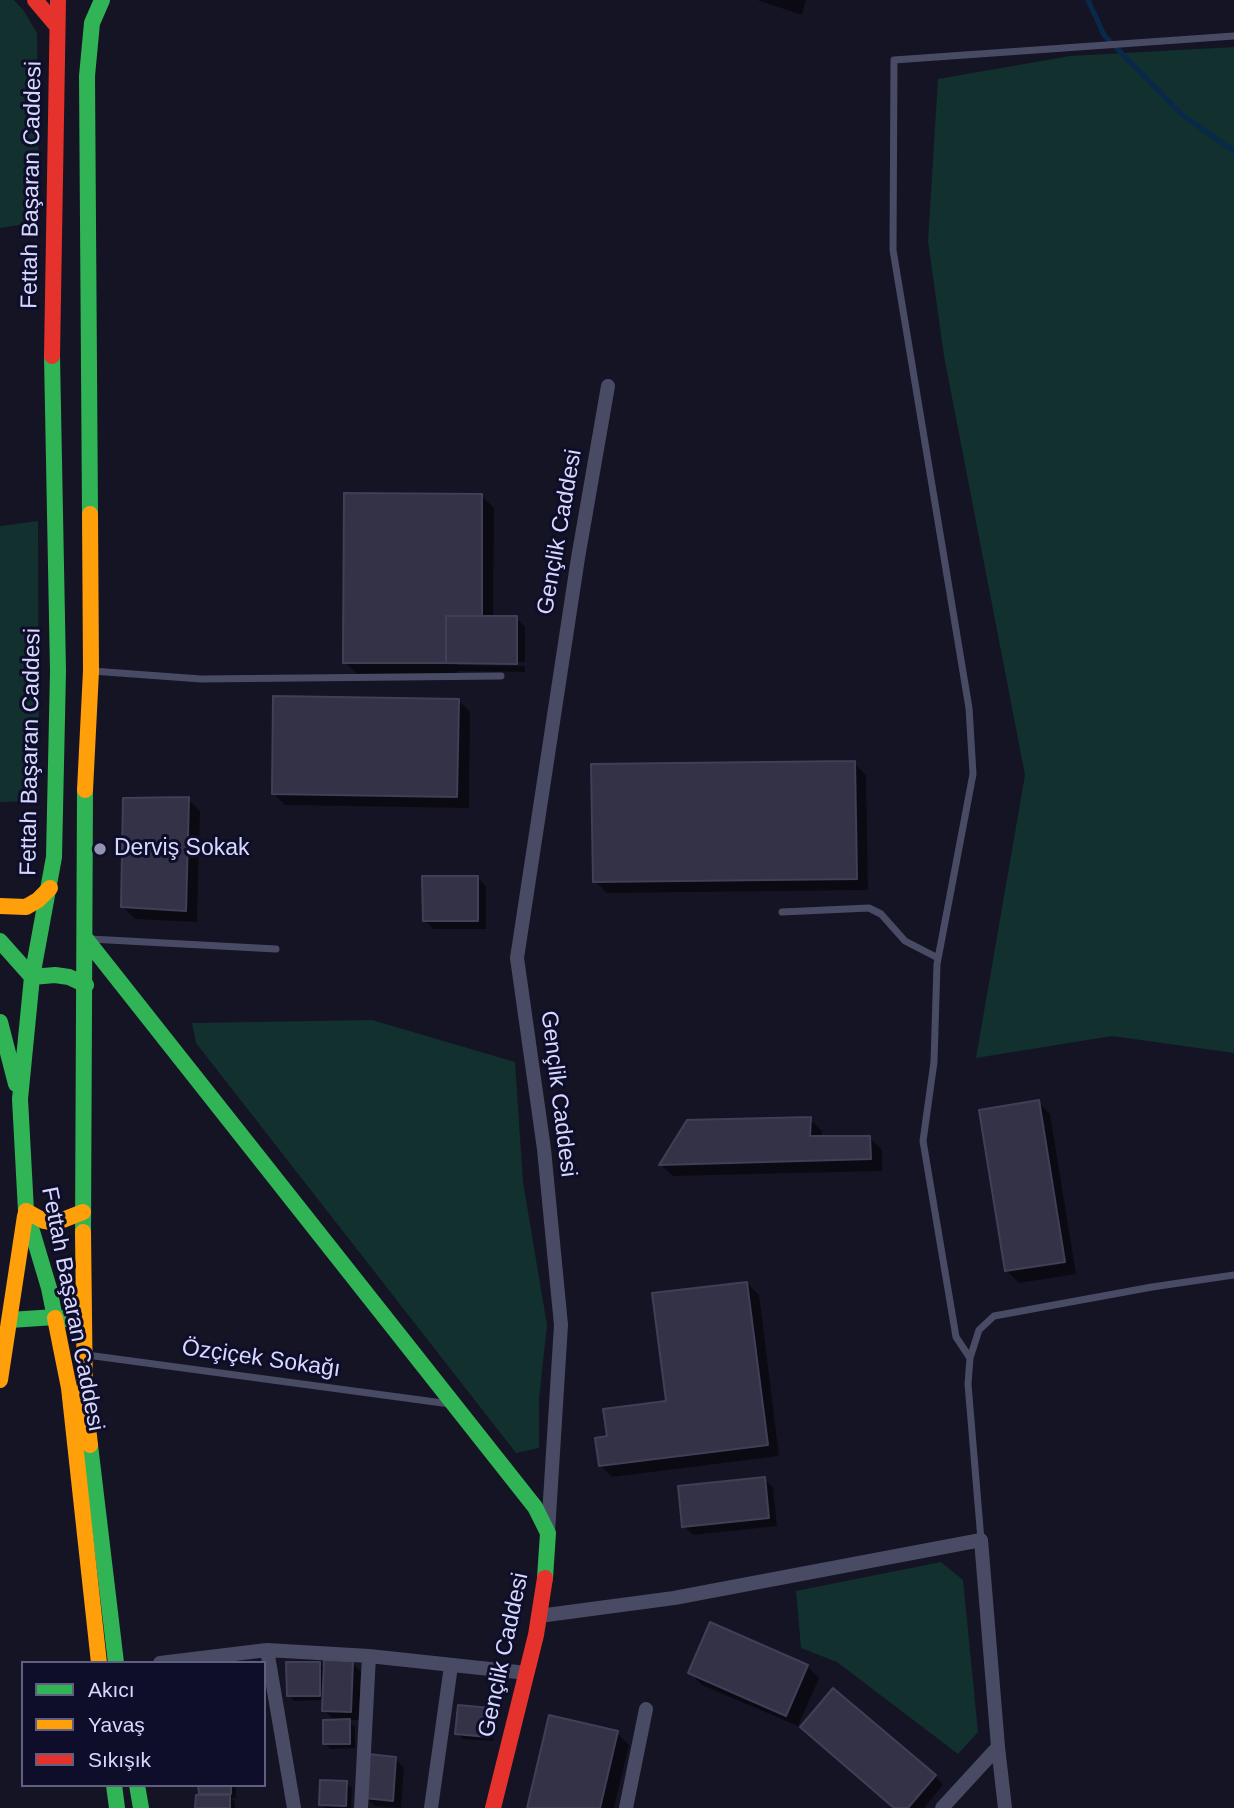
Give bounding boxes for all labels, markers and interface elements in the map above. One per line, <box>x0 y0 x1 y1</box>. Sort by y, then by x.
street label: Fettah Başaran Caddesi <box>16 61 48 309</box>
street label: Gençlik Caddesi <box>532 447 588 617</box>
street label: Fettah Başaran Caddesi <box>15 628 47 876</box>
place label: Derviş Sokak <box>114 835 249 863</box>
marker: Derviş Sokak <box>92 841 108 857</box>
street label: Gençlik Caddesi <box>534 1009 582 1179</box>
street label: Fettah Başaran Caddesi <box>35 1185 109 1433</box>
street label: Özçiçek Sokağı <box>180 1334 342 1384</box>
street label: Gençlik Caddesi <box>473 1570 535 1740</box>
legend <box>21 1661 266 1787</box>
text: Akıcı <box>88 1678 135 1701</box>
text: Yavaş <box>88 1713 145 1736</box>
text: Sıkışık <box>88 1748 151 1771</box>

